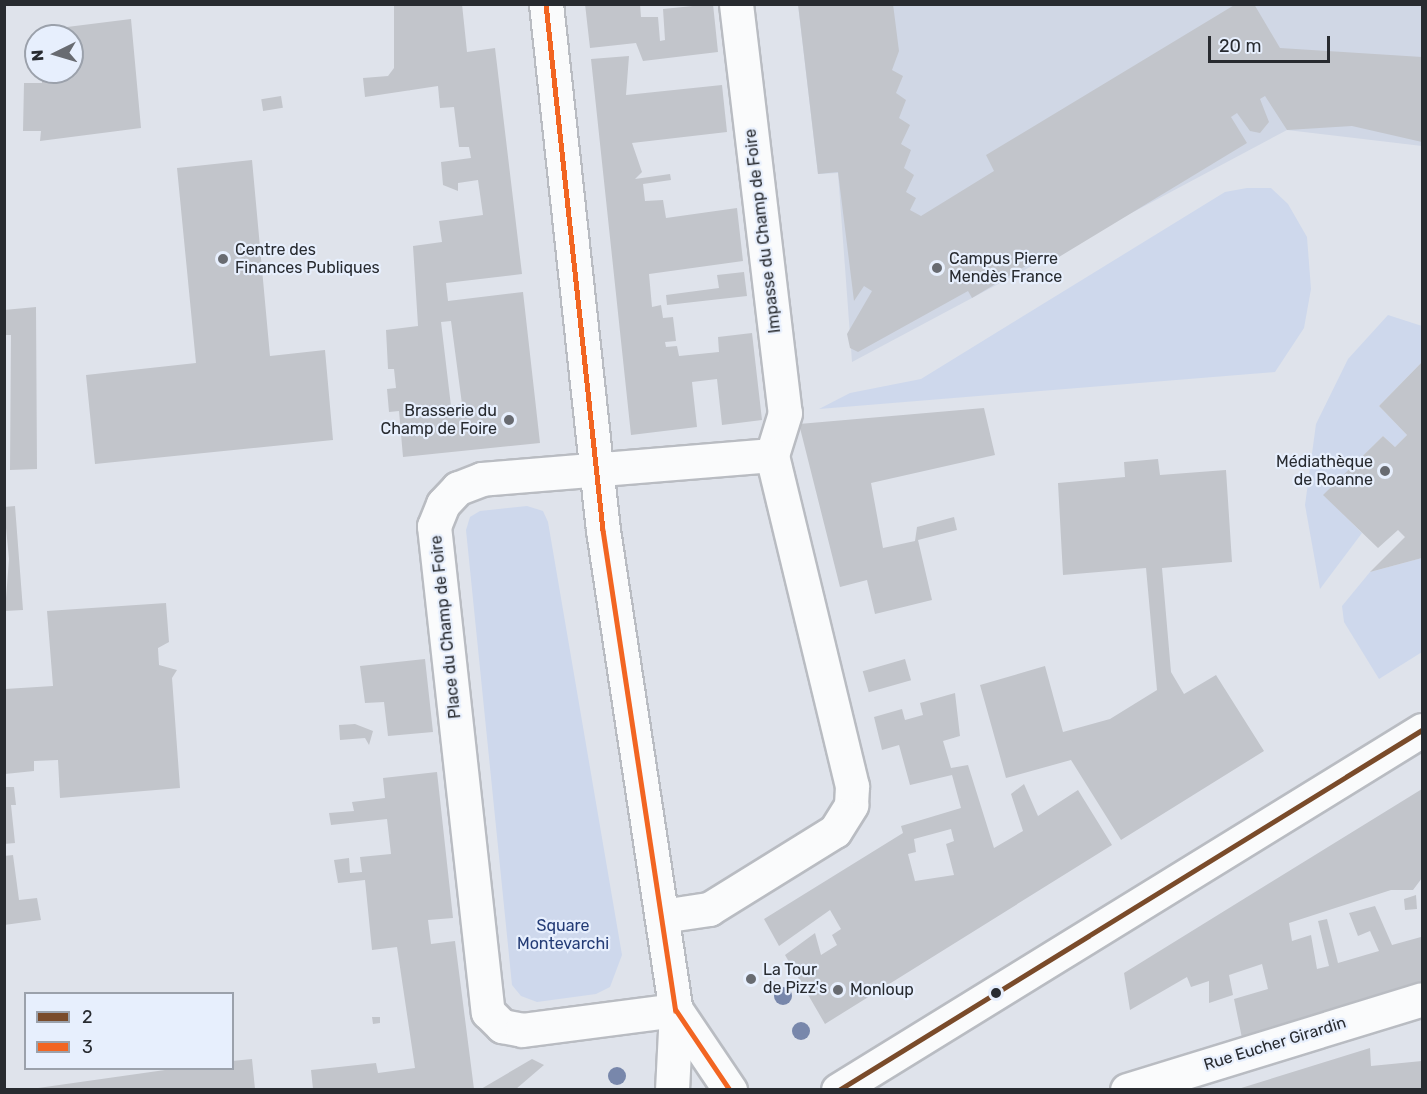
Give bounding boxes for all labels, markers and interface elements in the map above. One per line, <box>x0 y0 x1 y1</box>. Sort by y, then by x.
north arrow <box>24 24 84 84</box>
scale bar <box>1211 24 1332 62</box>
text: 20 m <box>1219 35 1261 57</box>
text: N <box>28 49 48 62</box>
street label: Impasse du Champ de Foire <box>741 128 785 334</box>
place label: Centre des Finances Publiques <box>235 240 380 278</box>
place label: Campus Pierre Mendès France <box>949 249 1062 287</box>
marker: Centre des Finances Publiques <box>216 252 230 266</box>
marker: Campus Pierre Mendès France <box>930 261 944 275</box>
place label: Brasserie du Champ de Foire <box>381 401 497 439</box>
marker: Brasserie du Champ de Foire <box>502 413 516 427</box>
place label: Médiathèque de Roanne <box>1276 452 1373 490</box>
marker: Médiathèque de Roanne <box>1378 464 1392 478</box>
street label: Place du Champ de Foire <box>427 534 465 720</box>
park label: Square Montevarchi <box>517 916 609 954</box>
place label: La Tour de Pizz's <box>763 960 827 998</box>
marker: La Tour de Pizz's <box>744 972 758 986</box>
place label: Monloup <box>850 980 914 1000</box>
marker: Monloup <box>831 983 845 997</box>
unlabelled marker <box>990 987 1002 999</box>
legend <box>24 992 234 1070</box>
text: 2 <box>82 1006 93 1028</box>
street label: Rue Eucher Girardin <box>1201 1013 1349 1075</box>
text: 3 <box>82 1036 93 1058</box>

